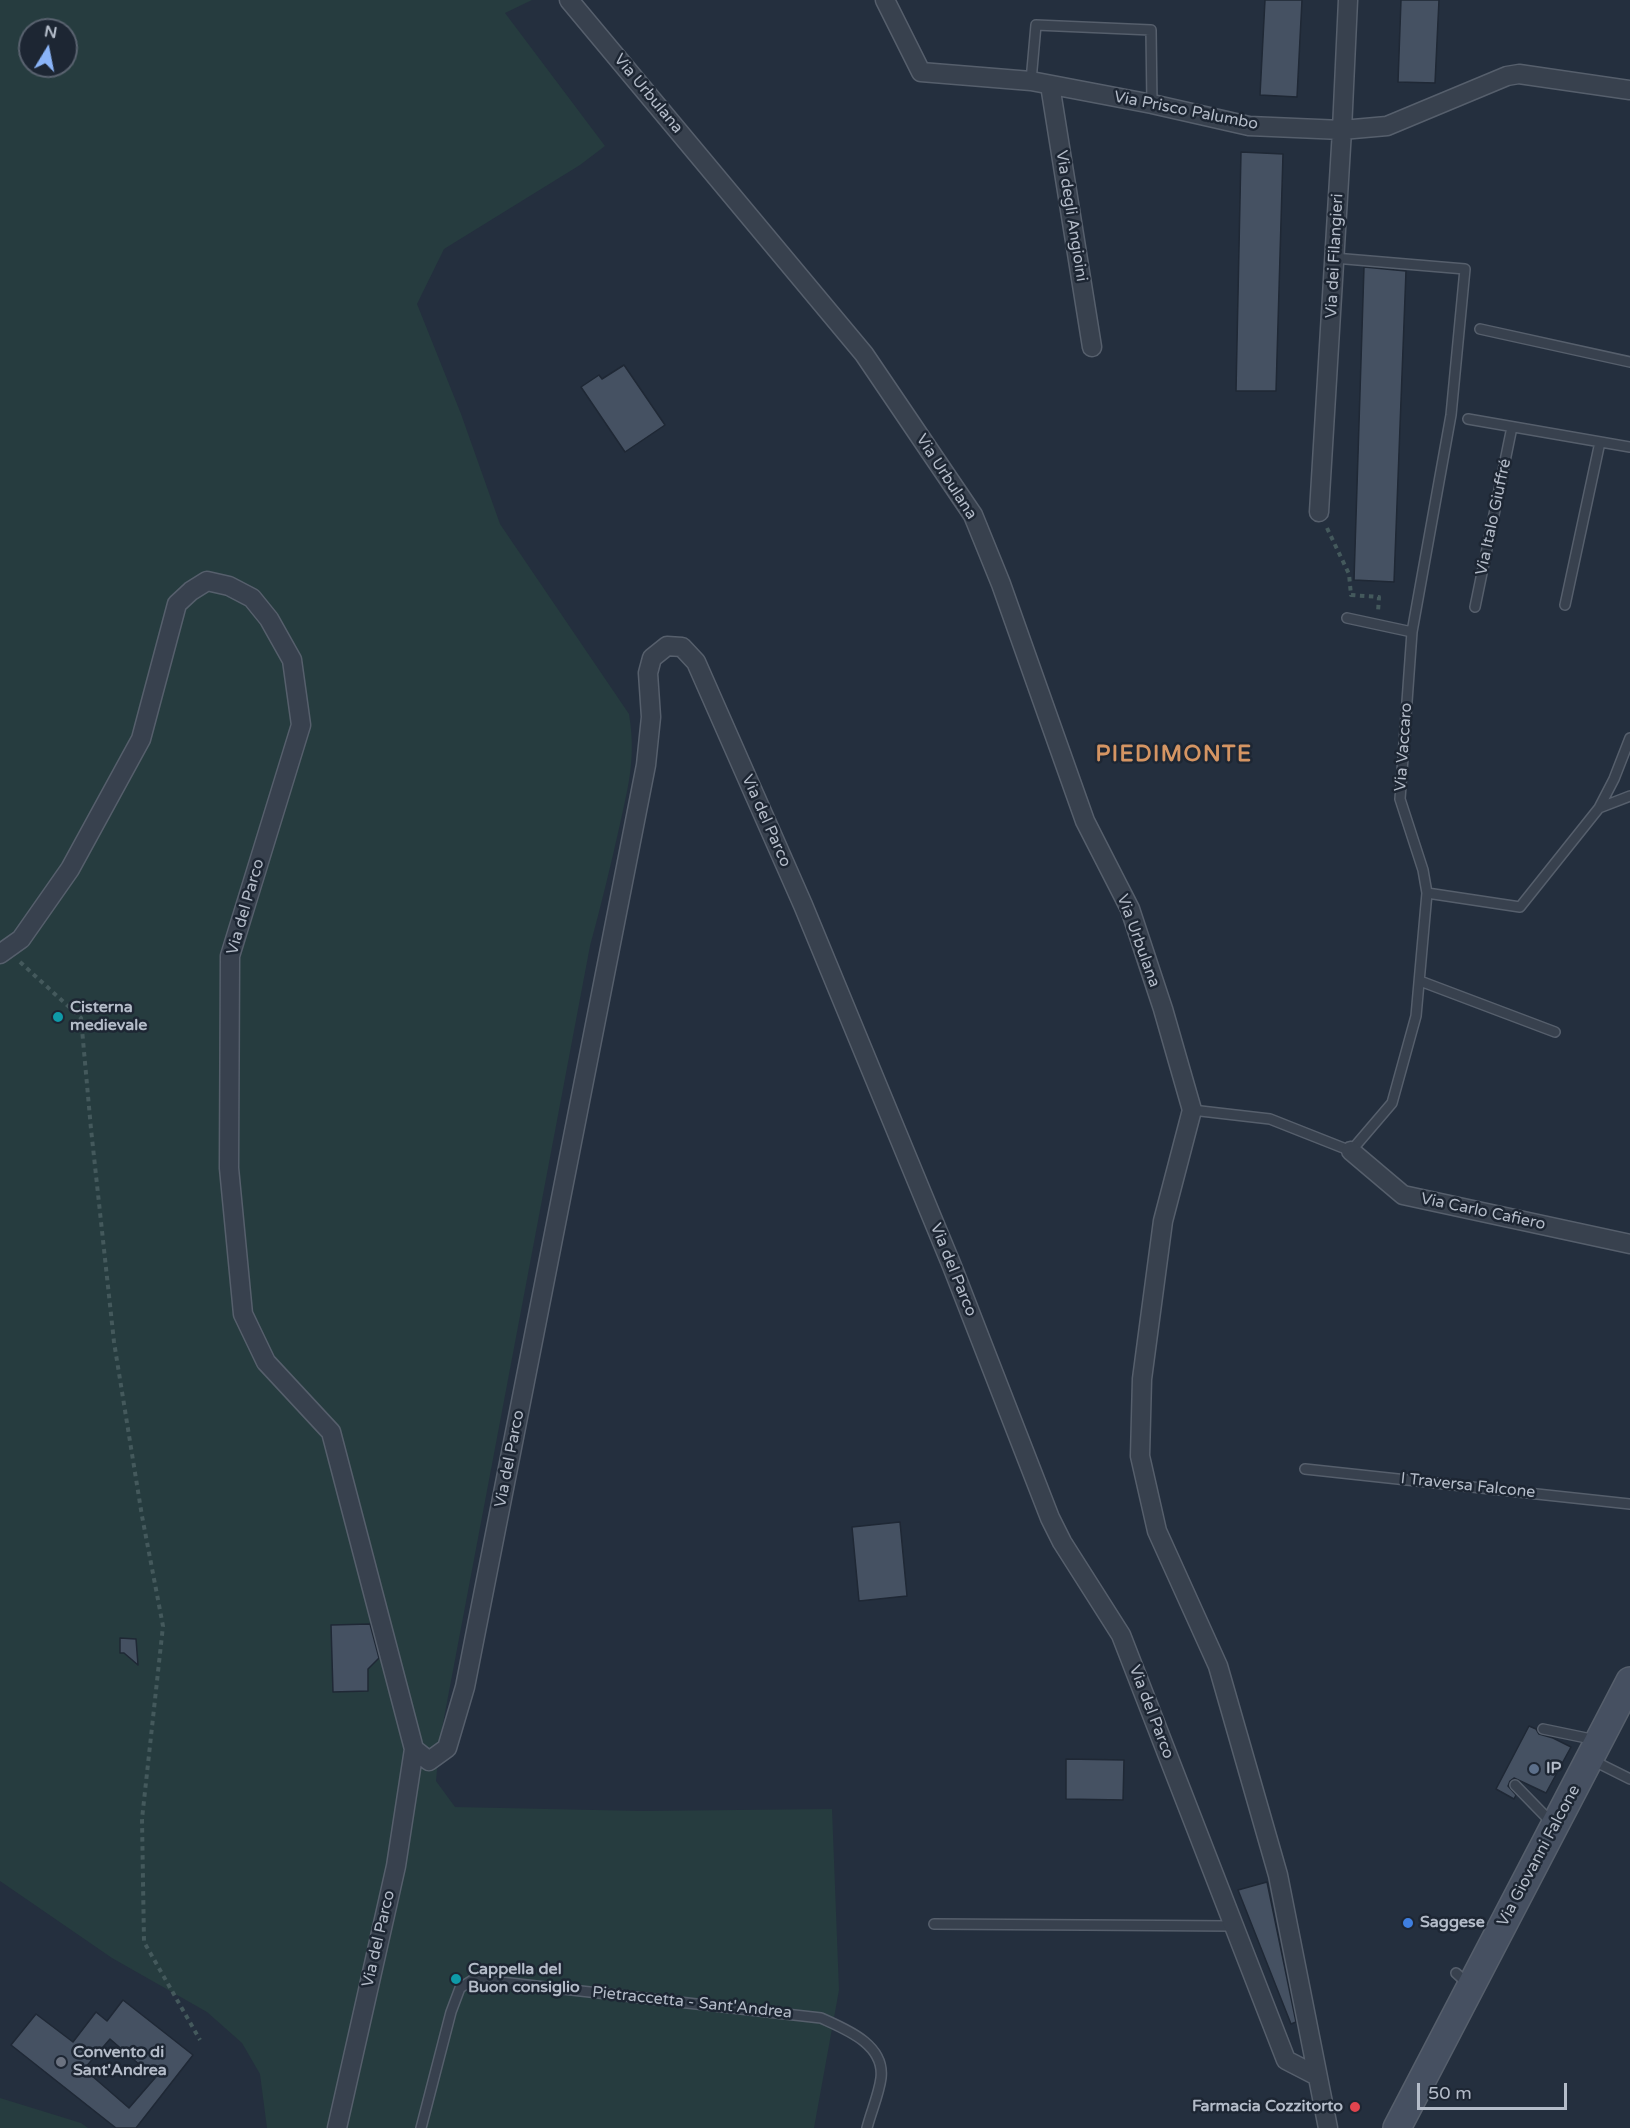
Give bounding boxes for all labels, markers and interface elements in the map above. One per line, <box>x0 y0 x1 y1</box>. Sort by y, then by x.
north arrow <box>18 18 78 78</box>
text: N <box>43 21 59 43</box>
street label: Via Urbulana <box>609 50 687 138</box>
street label: Via Prisco Palumbo <box>1112 88 1260 134</box>
street label: Via degli Angioini <box>1051 149 1091 283</box>
street label: Via dei Filangieri <box>1322 193 1348 319</box>
street label: Via Urbulana <box>911 431 981 523</box>
street label: Via Italo Giuffré <box>1472 457 1516 577</box>
street label: Via Vaccaro <box>1391 702 1417 792</box>
district label: PIEDIMONTE <box>1095 742 1253 768</box>
street label: Via del Parco <box>737 772 795 870</box>
street label: Via del Parco <box>223 857 269 957</box>
street label: Via Urbulana <box>1112 892 1164 990</box>
place label: Cisterna medievale <box>70 998 147 1036</box>
marker: Cisterna medievale <box>51 1010 65 1024</box>
street label: Via Carlo Cafiero <box>1419 1189 1547 1235</box>
street label: Via del Parco <box>926 1221 980 1319</box>
street label: Via del Parco <box>491 1409 529 1509</box>
street label: I Traversa Falcone <box>1400 1469 1536 1503</box>
street label: Via del Parco <box>1124 1662 1178 1762</box>
place label: IP <box>1546 1759 1561 1779</box>
marker: IP <box>1527 1762 1541 1776</box>
street label: Via Giovanni Falcone <box>1494 1782 1584 1930</box>
street label: Via del Parco <box>359 1889 399 1989</box>
place label: Saggese <box>1420 1913 1485 1933</box>
marker: Saggese <box>1401 1916 1415 1930</box>
place label: Cappella del Buon consiglio <box>468 1960 580 1998</box>
marker: Cappella del Buon consiglio <box>449 1972 463 1986</box>
street label: Pietraccetta - Sant'Andrea <box>591 1983 793 2023</box>
place label: Convento di Sant'Andrea <box>73 2043 167 2081</box>
marker: Convento di Sant'Andrea <box>54 2055 68 2069</box>
scale bar <box>1420 2071 1570 2109</box>
text: 50 m <box>1428 2082 1472 2104</box>
place label: Farmacia Cozzitorto <box>1192 2097 1343 2117</box>
marker: Farmacia Cozzitorto <box>1348 2100 1362 2114</box>

